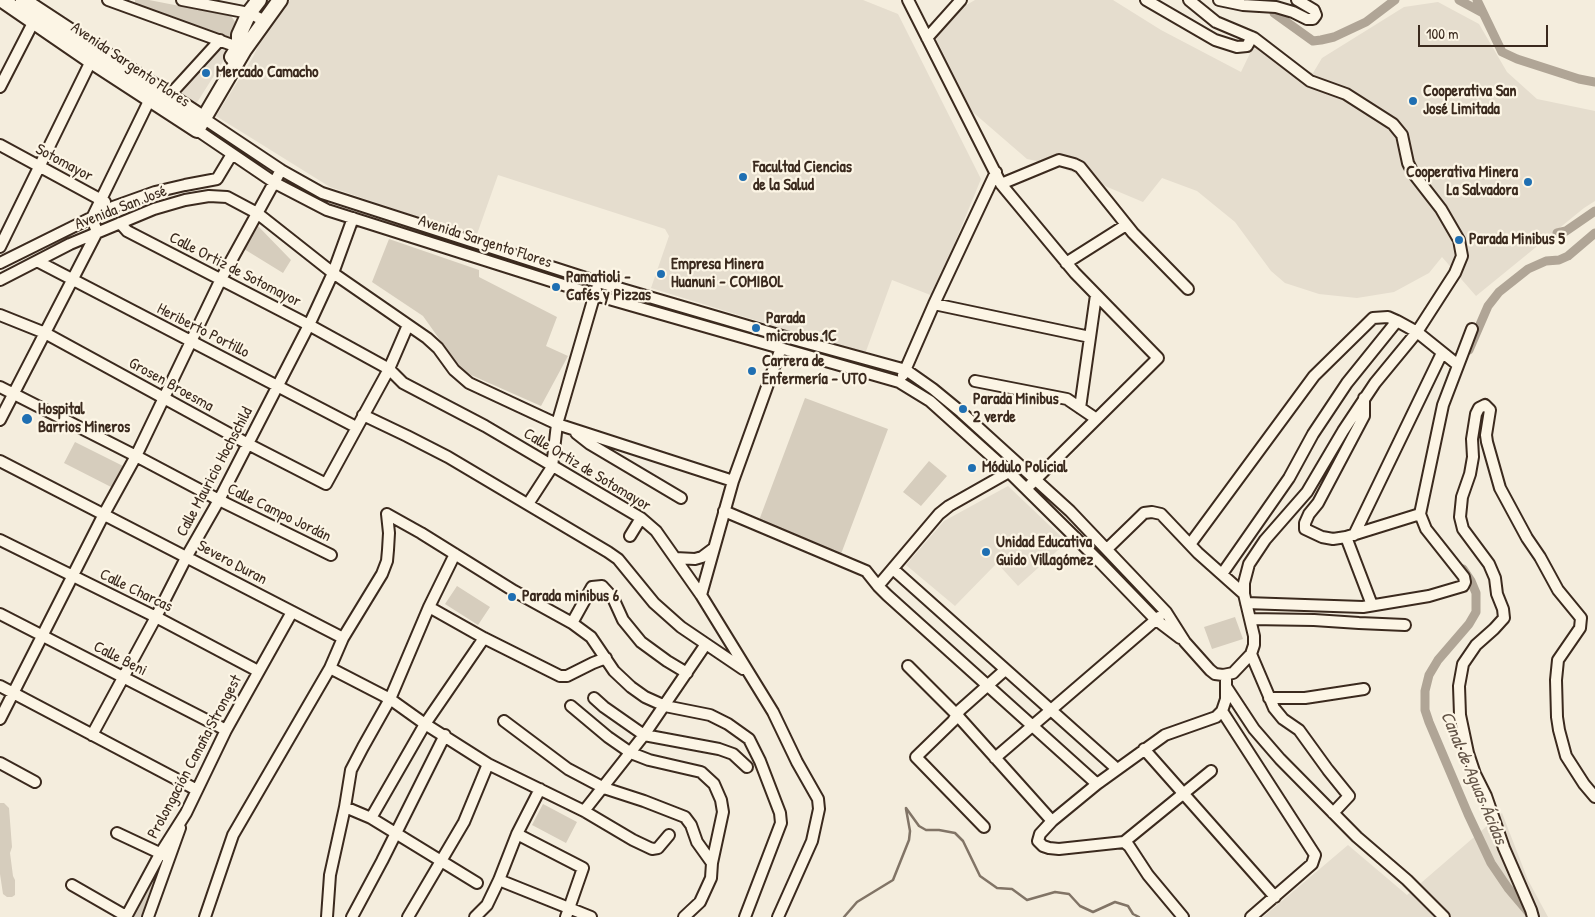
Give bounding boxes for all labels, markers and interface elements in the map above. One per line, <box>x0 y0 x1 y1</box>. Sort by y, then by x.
scale bar <box>1420 15 1550 47</box>
street label: Avenida Sargento Flores <box>67 18 193 112</box>
text: 100 m <box>1426 23 1459 44</box>
place label: Mercado Camacho <box>216 63 318 83</box>
marker: Mercado Camacho <box>200 67 212 79</box>
place label: Cooperativa San José Limitada <box>1423 82 1517 120</box>
marker: Cooperativa San José Limitada <box>1407 95 1419 107</box>
street label: Sotomayor <box>32 140 96 186</box>
place label: Facultad Ciencias de la Salud <box>753 158 852 196</box>
place label: Cooperativa Minera La Salvadora <box>1406 163 1518 201</box>
marker: Facultad Ciencias de la Salud <box>737 171 749 183</box>
marker: Cooperativa Minera La Salvadora <box>1522 176 1534 188</box>
street label: Avenida San José <box>72 182 170 234</box>
street label: Avenida Sargento Flores <box>416 211 554 273</box>
street label: Calle Ortiz de Sotomayor <box>166 228 304 312</box>
place label: Parada Minibus 5 <box>1469 230 1565 250</box>
marker: Parada Minibus 5 <box>1453 234 1465 246</box>
place label: Empresa Minera Huanuni - COMIBOL <box>671 255 783 293</box>
place label: Pamatioli - Cafés y Pizzas <box>566 268 651 306</box>
marker: Empresa Minera Huanuni - COMIBOL <box>655 268 667 280</box>
marker: Pamatioli - Cafés y Pizzas <box>550 281 562 293</box>
street label: Heriberto Portillo <box>154 299 252 363</box>
place label: Parada microbus 1C <box>766 309 837 347</box>
marker: Parada microbus 1C <box>750 322 762 334</box>
place label: Carrera de Enfermería - UTO <box>762 352 867 390</box>
street label: Grosen Broesma <box>125 354 217 416</box>
marker: Carrera de Enfermería - UTO <box>746 365 758 377</box>
place label: Parada Minibus 2 verde <box>973 390 1059 428</box>
place label: Hospital Barrios Mineros <box>38 400 130 438</box>
marker: Parada Minibus 2 verde <box>957 403 969 415</box>
street label: Calle Mauricio Hochschild <box>173 404 257 540</box>
marker: Hospital Barrios Mineros <box>20 412 34 426</box>
street label: Calle Ortiz de Sotomayor <box>520 424 654 516</box>
place label: Módulo Policial <box>982 458 1067 478</box>
marker: Módulo Policial <box>966 462 978 474</box>
street label: Calle Campo Jordán <box>224 480 334 546</box>
place label: Unidad Educativa Guido Villagómez <box>996 533 1093 571</box>
street label: Severo Duran <box>194 537 270 589</box>
marker: Unidad Educativa Guido Villagómez <box>980 546 992 558</box>
street label: Calle Charcas <box>96 565 176 617</box>
place label: Parada minibus 6 <box>522 587 619 607</box>
marker: Parada minibus 6 <box>506 591 518 603</box>
street label: Calle Beni <box>90 637 150 681</box>
street label: Prolongación Canaña Strongest <box>144 672 246 842</box>
water label: Canal de Aguas Ácidas <box>1435 708 1511 848</box>

